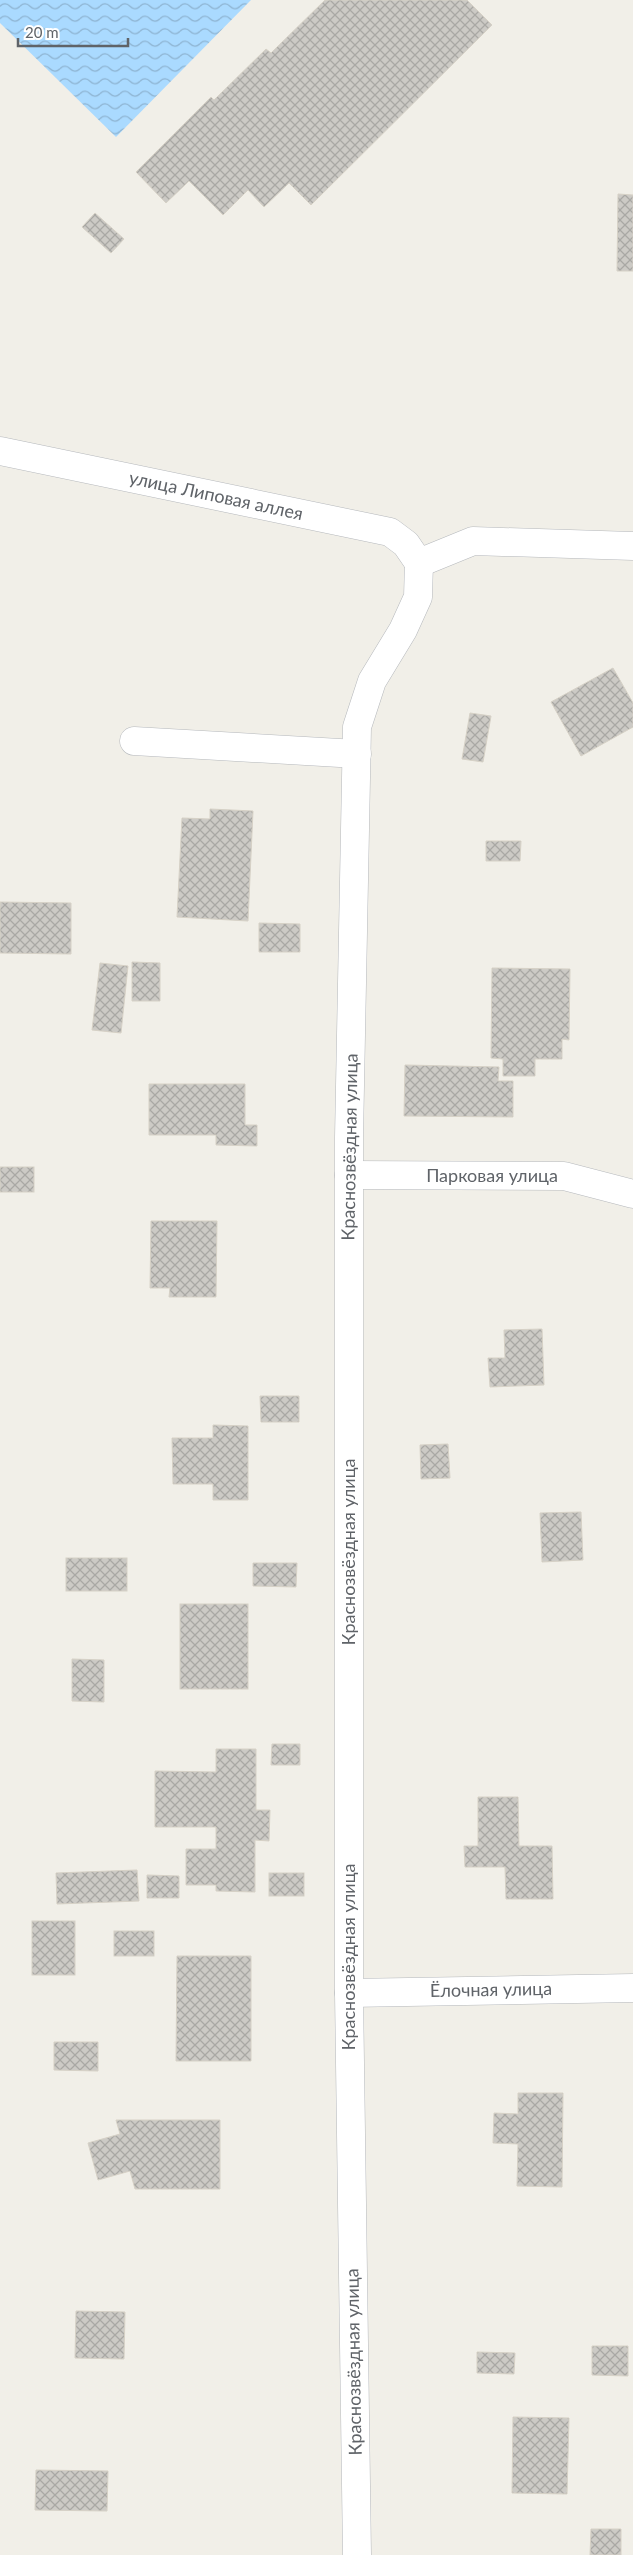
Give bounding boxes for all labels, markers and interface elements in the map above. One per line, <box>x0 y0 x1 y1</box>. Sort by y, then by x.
scale bar <box>18 15 128 47</box>
text: 20 m <box>25 23 59 41</box>
street label: улица Липовая аллея <box>127 466 305 524</box>
street label: Краснозвёздная улица <box>336 1053 362 1241</box>
street label: Парковая улица <box>426 1164 558 1186</box>
street label: Краснозвёздная улица <box>337 1458 359 1646</box>
street label: Краснозвёздная улица <box>337 1863 359 2051</box>
street label: Ёлочная улица <box>430 1977 552 2001</box>
street label: Краснозвёздная улица <box>340 2268 366 2456</box>

